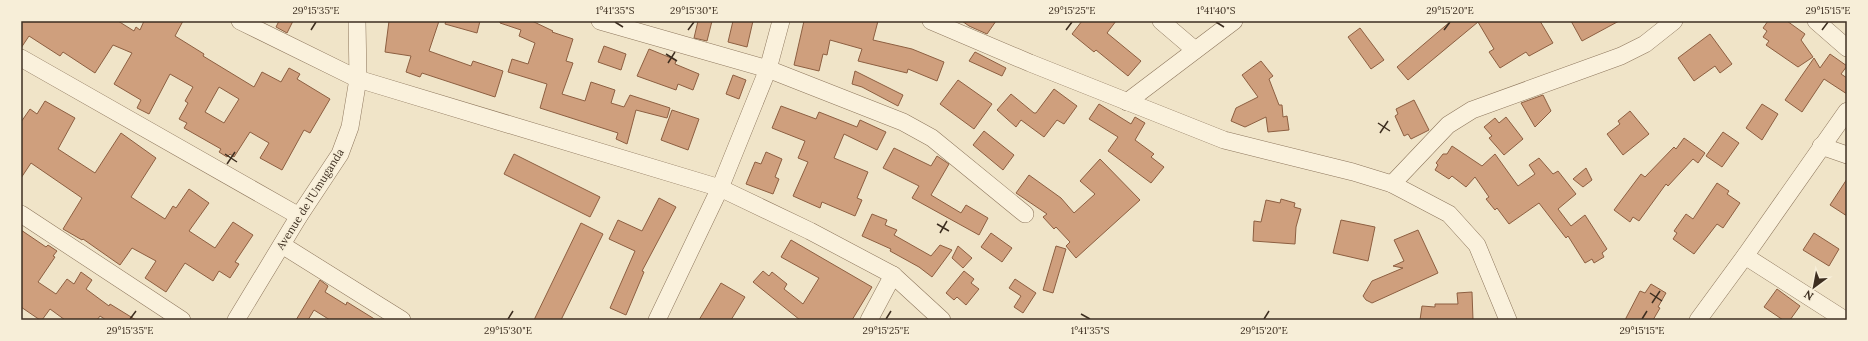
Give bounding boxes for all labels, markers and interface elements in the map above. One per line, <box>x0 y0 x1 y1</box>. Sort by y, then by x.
text: 29°15'35"E <box>292 4 340 17</box>
text: 1°41'35"S <box>596 4 635 17</box>
text: 29°15'30"E <box>670 4 718 17</box>
text: 29°15'25"E <box>1049 4 1095 17</box>
text: 1°41'40"S <box>1197 4 1236 17</box>
text: 29°15'20"E <box>1426 4 1474 17</box>
text: 29°15'15"E <box>1805 4 1851 17</box>
street label: Avenue de l'Umuganda <box>273 146 347 253</box>
north arrow <box>1794 267 1834 307</box>
text: N <box>1801 287 1816 304</box>
text: 29°15'35"E <box>106 324 154 337</box>
text: 29°15'30"E <box>484 324 532 337</box>
text: 29°15'25"E <box>863 324 909 337</box>
text: 1°41'35"S <box>1071 324 1110 337</box>
text: 29°15'20"E <box>1240 324 1288 337</box>
text: 29°15'15"E <box>1619 324 1665 337</box>

